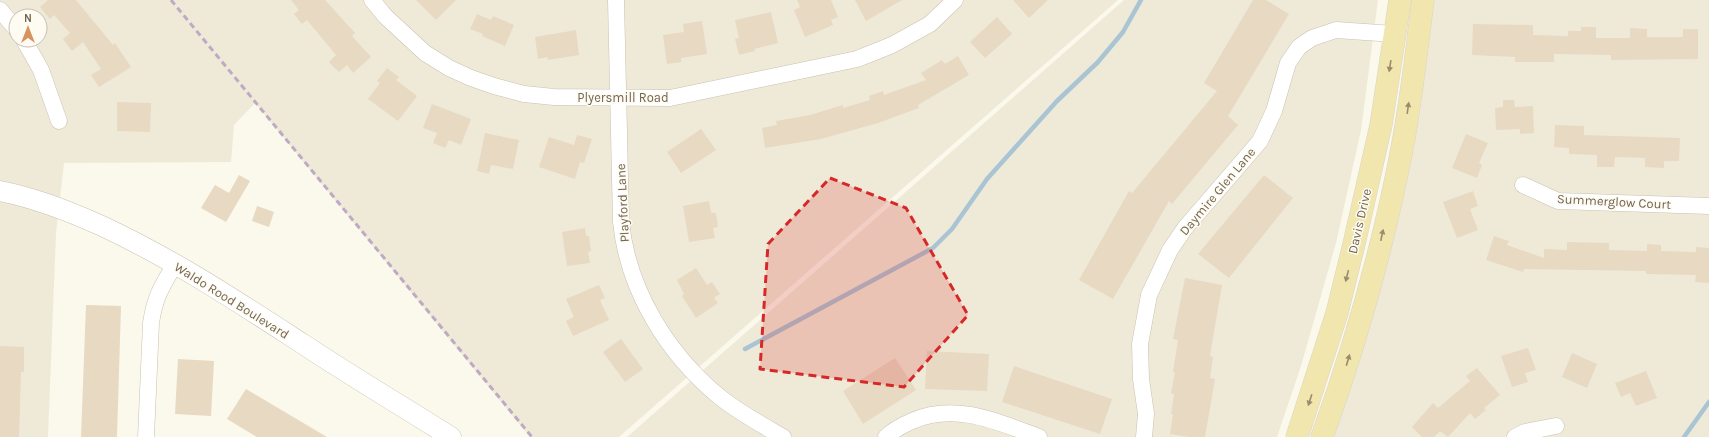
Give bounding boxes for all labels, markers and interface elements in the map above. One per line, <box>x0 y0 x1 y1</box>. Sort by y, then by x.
north arrow <box>8 8 48 48</box>
text: N <box>24 12 32 25</box>
one-way arrow <box>1387 60 1393 72</box>
street label: Plyersmill Road <box>577 90 669 105</box>
one-way arrow <box>1405 101 1411 114</box>
street label: Daymire Glen Lane <box>1176 144 1259 238</box>
street label: Playford Lane <box>613 163 632 243</box>
street label: Davis Drive <box>1345 187 1374 255</box>
street label: Summerglow Court <box>1556 191 1672 212</box>
one-way arrow <box>1380 229 1386 241</box>
street label: Waldo Rood Boulevard <box>172 259 292 342</box>
one-way arrow <box>1343 270 1349 282</box>
one-way arrow <box>1345 354 1351 366</box>
one-way arrow <box>1306 395 1312 407</box>

